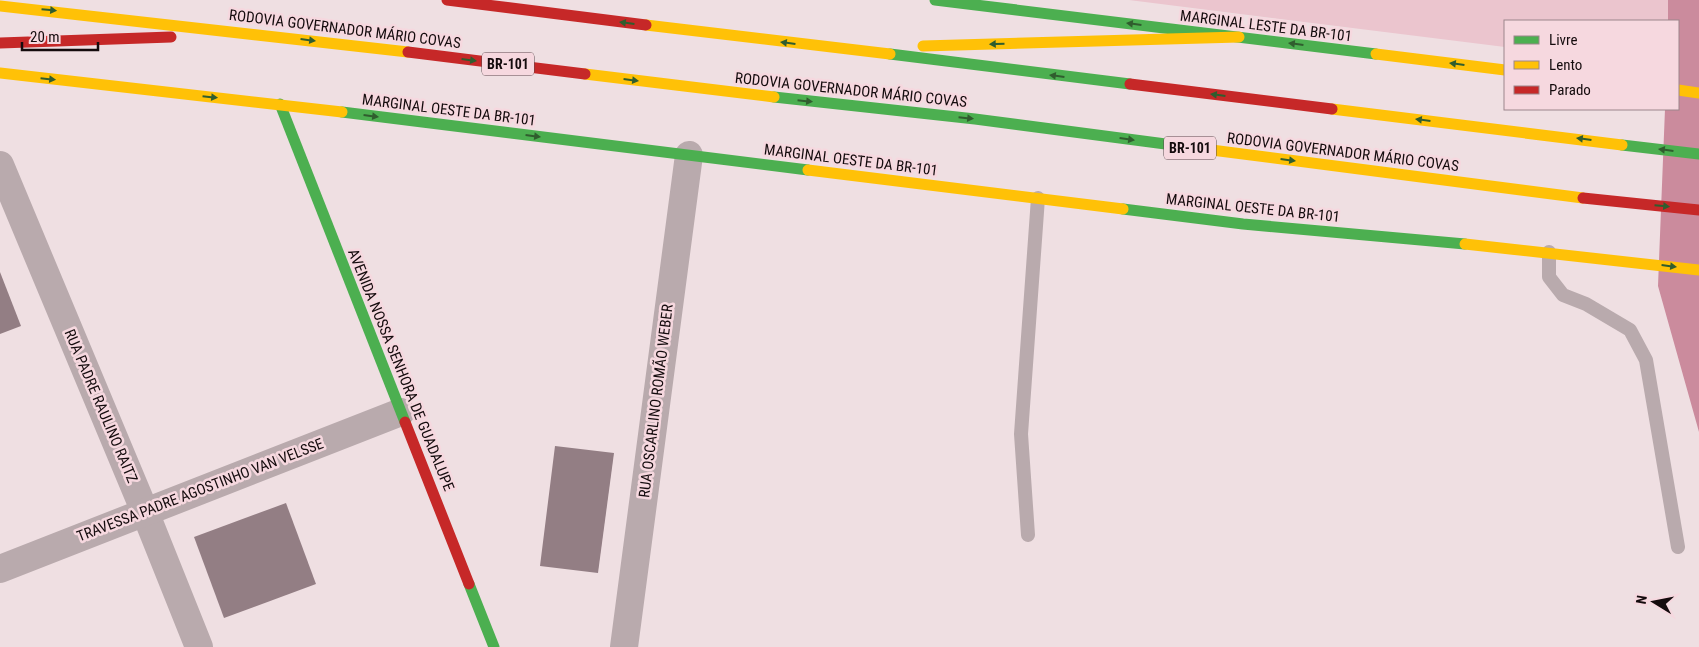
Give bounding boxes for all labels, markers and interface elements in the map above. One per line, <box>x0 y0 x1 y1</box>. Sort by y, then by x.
street label: RODOVIA GOVERNADOR MÁRIO COVAS <box>228 6 462 52</box>
one-way arrow <box>41 7 57 15</box>
street label: MARGINAL LESTE DA BR-101 <box>1179 7 1353 45</box>
one-way arrow <box>619 19 635 27</box>
scale bar <box>22 20 99 52</box>
one-way arrow <box>1126 20 1142 28</box>
legend <box>1504 20 1679 110</box>
text: 20 m <box>30 28 60 46</box>
text: Livre <box>1549 31 1577 49</box>
one-way arrow <box>300 36 316 44</box>
one-way arrow <box>780 39 796 47</box>
one-way arrow <box>989 40 1005 48</box>
one-way arrow <box>1287 40 1303 48</box>
road number: BR-101 <box>482 52 534 76</box>
one-way arrow <box>462 56 478 64</box>
text: Lento <box>1549 56 1582 74</box>
one-way arrow <box>1449 60 1465 68</box>
street label: RODOVIA GOVERNADOR MÁRIO COVAS <box>734 69 968 111</box>
one-way arrow <box>1048 72 1064 80</box>
one-way arrow <box>41 75 57 83</box>
one-way arrow <box>623 76 639 84</box>
text: Parado <box>1549 81 1591 99</box>
street label: MARGINAL OESTE DA BR-101 <box>361 90 537 130</box>
one-way arrow <box>1210 91 1226 99</box>
one-way arrow <box>202 93 218 101</box>
one-way arrow <box>797 97 813 105</box>
one-way arrow <box>364 112 380 120</box>
one-way arrow <box>958 114 974 122</box>
one-way arrow <box>1414 116 1430 124</box>
street label: RODOVIA GOVERNADOR MÁRIO COVAS <box>1226 129 1460 175</box>
one-way arrow <box>525 132 541 140</box>
one-way arrow <box>1120 135 1136 143</box>
one-way arrow <box>1576 135 1592 143</box>
road number: BR-101 <box>1164 136 1216 160</box>
street label: MARGINAL OESTE DA BR-101 <box>763 140 939 180</box>
one-way arrow <box>1657 146 1673 154</box>
one-way arrow <box>1281 156 1297 164</box>
street label: MARGINAL OESTE DA BR-101 <box>1165 190 1341 226</box>
one-way arrow <box>1654 202 1670 210</box>
street label: AVENIDA NOSSA SENHORA DE GUADALUPE <box>344 246 458 494</box>
one-way arrow <box>1662 262 1678 270</box>
street label: RUA OSCARLINO ROMÃO WEBER <box>635 303 677 499</box>
street label: RUA PADRE RAULINO RAITZ <box>60 327 142 486</box>
street label: TRAVESSA PADRE AGOSTINHO VAN VELSSE <box>74 435 326 545</box>
north arrow <box>1629 577 1679 627</box>
text: N <box>1633 594 1650 605</box>

